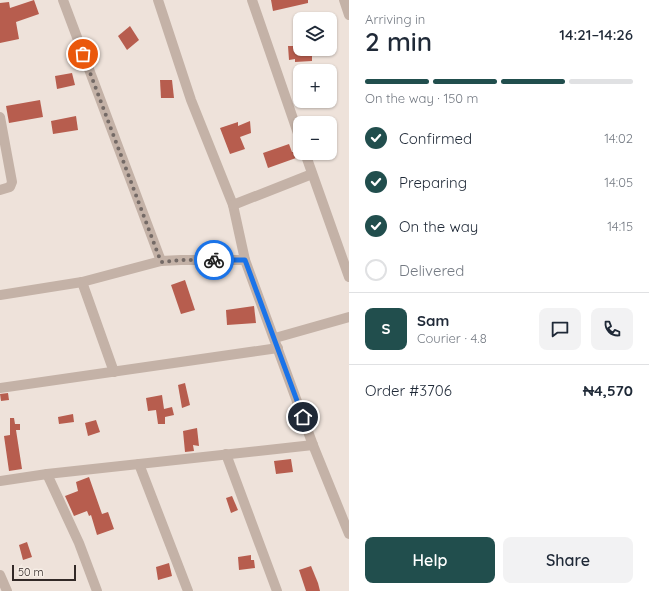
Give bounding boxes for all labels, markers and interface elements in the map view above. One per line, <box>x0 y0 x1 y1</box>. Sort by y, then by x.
text: Arriving in <box>365 11 425 27</box>
map controls <box>293 12 337 160</box>
button: layers <box>293 12 337 56</box>
text: 2 min <box>365 25 432 58</box>
text: 14:21–14:26 <box>559 25 633 44</box>
pin <box>66 37 100 71</box>
icon: bag <box>72 43 94 65</box>
button: + <box>293 64 337 108</box>
text: On the way · 150 m <box>365 90 478 106</box>
button: − <box>293 116 337 160</box>
icon: check <box>365 127 387 149</box>
text: Confirmed <box>399 129 472 148</box>
text: 14:02 <box>604 130 633 146</box>
icon: check <box>365 171 387 193</box>
text: Preparing <box>399 173 467 192</box>
text: 14:05 <box>604 174 633 190</box>
icon: check <box>365 215 387 237</box>
text: On the way <box>399 217 478 236</box>
text: 14:15 <box>607 218 633 234</box>
courier <box>194 240 234 280</box>
icon: bike <box>203 249 225 271</box>
text: Delivered <box>399 261 464 280</box>
button: chat <box>539 308 581 350</box>
button: phone <box>591 308 633 350</box>
text: Sam <box>417 311 449 330</box>
text: S <box>382 319 390 338</box>
text: Courier · 4.8 <box>417 330 487 346</box>
text: Order #3706 <box>365 381 452 400</box>
text: ₦4,570 <box>583 381 633 400</box>
pin <box>286 400 320 434</box>
icon: home <box>292 406 314 428</box>
button: Help <box>365 537 495 583</box>
button: Share <box>503 537 633 583</box>
scale bar <box>12 563 76 582</box>
text: 50 m <box>18 565 44 579</box>

